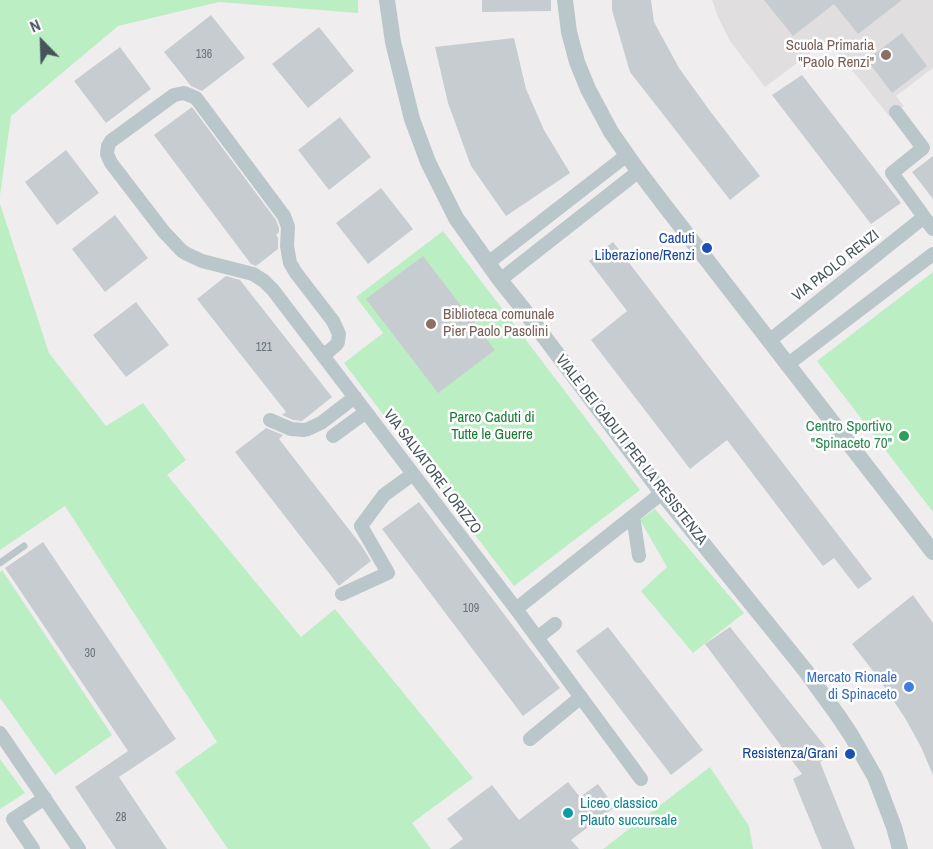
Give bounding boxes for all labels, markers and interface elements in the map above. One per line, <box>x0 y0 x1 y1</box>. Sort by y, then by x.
north arrow <box>12 12 72 72</box>
text: N <box>26 13 44 37</box>
place label: Scuola Primaria "Paolo Renzi" <box>786 37 874 72</box>
house number: 136 <box>196 48 212 62</box>
marker: Scuola Primaria "Paolo Renzi" <box>879 48 893 62</box>
street label: VIA PAOLO RENZI <box>789 227 883 305</box>
place label: Caduti Liberazione/Renzi <box>594 230 695 265</box>
marker: Caduti Liberazione/Renzi <box>700 241 714 255</box>
place label: Biblioteca comunale Pier Paolo Pasolini <box>443 306 554 341</box>
marker: Biblioteca comunale Pier Paolo Pasolini <box>424 317 438 331</box>
house number: 121 <box>256 341 272 355</box>
street label: VIALE DEI CADUTI PER LA RESISTENZA <box>551 352 711 548</box>
street label: VIA SALVATORE LORIZZO <box>379 406 485 538</box>
park label: Parco Caduti di Tutte le Guerre <box>449 409 535 444</box>
place label: Centro Sportivo "Spinaceto 70" <box>806 418 892 453</box>
marker: Centro Sportivo "Spinaceto 70" <box>897 429 911 443</box>
house number: 109 <box>463 602 479 616</box>
house number: 30 <box>85 647 95 661</box>
place label: Mercato Rionale di Spinaceto <box>807 669 897 704</box>
marker: Mercato Rionale di Spinaceto <box>902 680 916 694</box>
place label: Resistenza/Grani <box>742 745 838 763</box>
marker: Resistenza/Grani <box>843 747 857 761</box>
place label: Liceo classico Plauto succursale <box>580 795 677 830</box>
marker: Liceo classico Plauto succursale <box>561 806 575 820</box>
house number: 28 <box>116 811 126 825</box>

